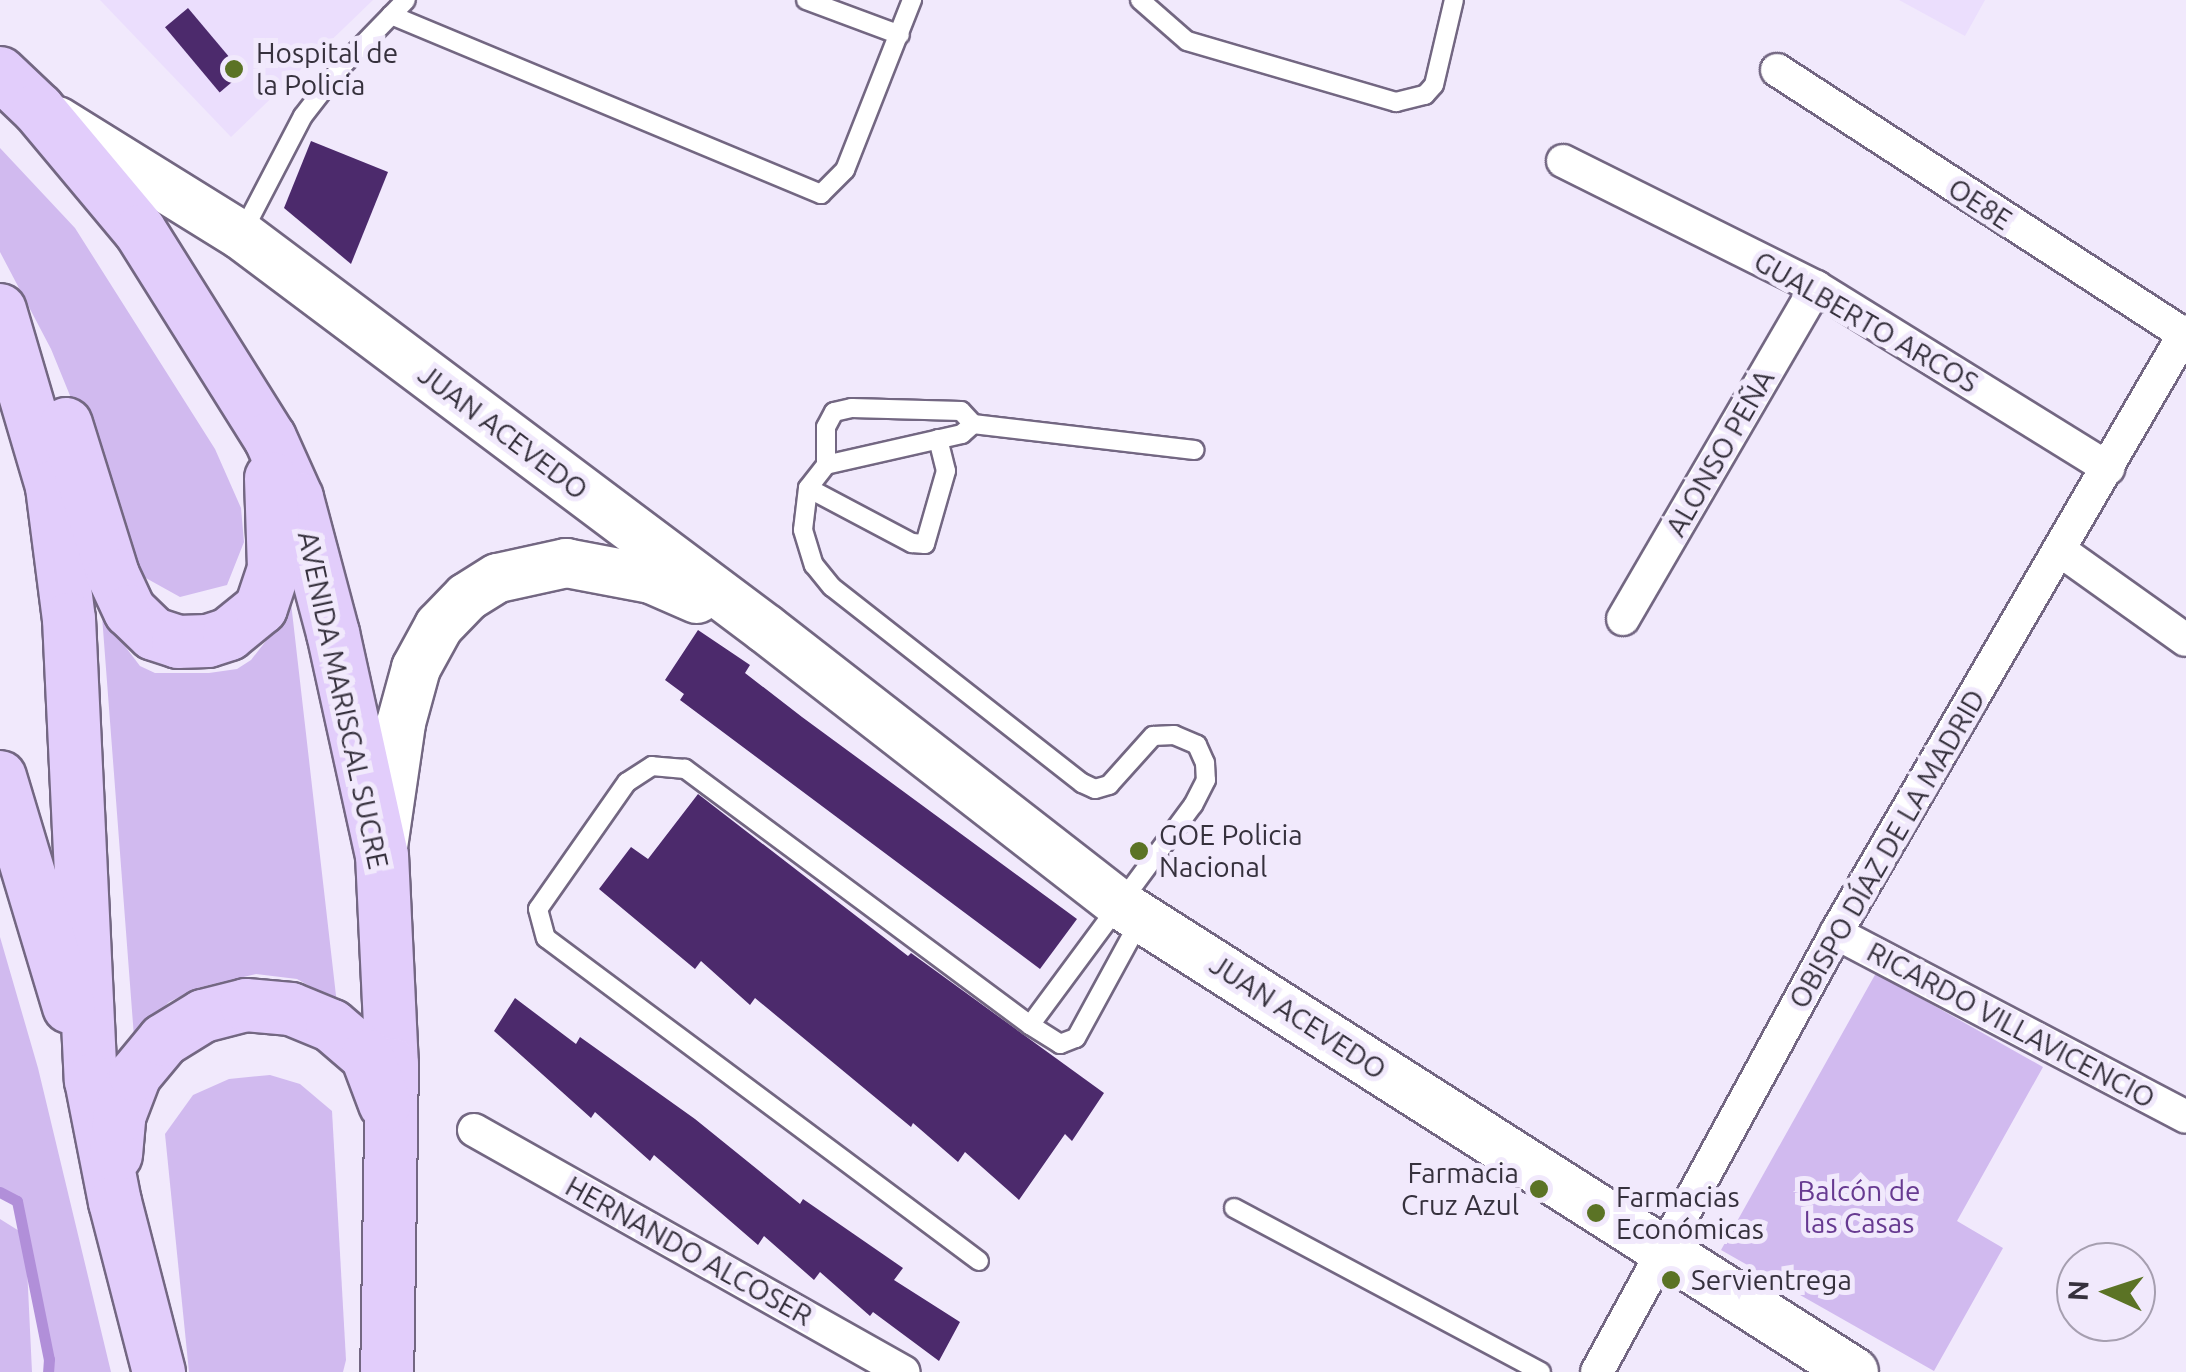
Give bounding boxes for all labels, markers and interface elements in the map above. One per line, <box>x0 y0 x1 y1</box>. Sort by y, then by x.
place label: Hospital de la Policia <box>256 36 398 102</box>
marker: Hospital de la Policia <box>221 56 247 82</box>
street label: OE8E <box>1942 171 2018 237</box>
street label: GUALBERTO ARCOS <box>1748 244 1984 400</box>
street label: JUAN ACEVEDO <box>412 357 594 507</box>
street label: ALONSO PEÑA <box>1659 364 1781 542</box>
street label: AVENIDA MARISCAL SUCRE <box>291 528 395 872</box>
street label: OBISPO DÍAZ DE LA MADRID <box>1782 684 1992 1014</box>
place label: GOE Policia Nacional <box>1159 818 1303 884</box>
marker: GOE Policia Nacional <box>1128 840 1150 862</box>
street label: RICARDO VILLAVICENCIO <box>1861 935 2161 1115</box>
street label: JUAN ACEVEDO <box>1204 948 1392 1086</box>
place label: Farmacia Cruz Azul <box>1401 1156 1519 1222</box>
street label: HERNANDO ALCOSER <box>560 1169 818 1333</box>
park label: Balcón de las Casas <box>1797 1174 1921 1240</box>
marker: Farmacia Cruz Azul <box>1528 1178 1550 1200</box>
place label: Farmacias Económicas <box>1616 1180 1764 1246</box>
marker: Farmacias Económicas <box>1585 1202 1607 1224</box>
north arrow <box>2056 1242 2156 1342</box>
place label: Servientrega <box>1691 1263 1852 1297</box>
marker: Servientrega <box>1660 1269 1682 1291</box>
text: N <box>2062 1279 2094 1302</box>

